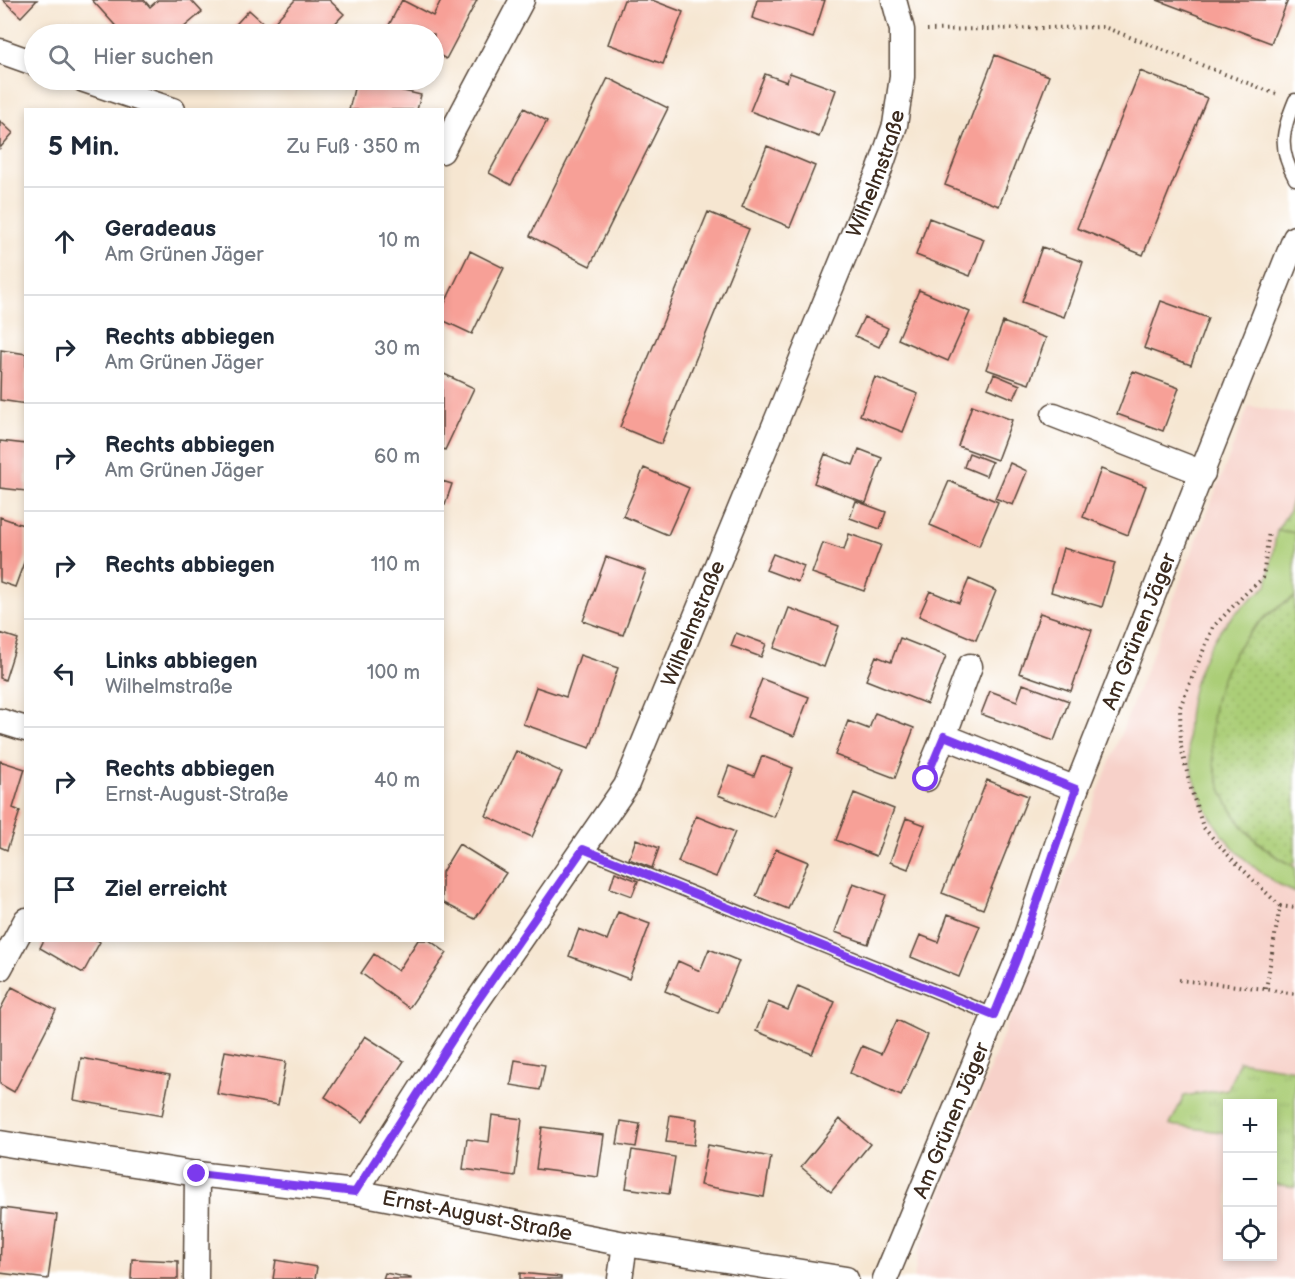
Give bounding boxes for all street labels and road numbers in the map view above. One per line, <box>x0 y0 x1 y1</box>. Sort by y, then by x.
street label: Wilhelmstraße <box>841 108 910 241</box>
street label: Am Grünen Jäger <box>1096 549 1181 713</box>
street label: Wilhelmstraße <box>656 557 730 690</box>
street label: Am Grünen Jäger <box>907 1038 995 1202</box>
street label: Ernst-August-Straße <box>380 1185 574 1246</box>

